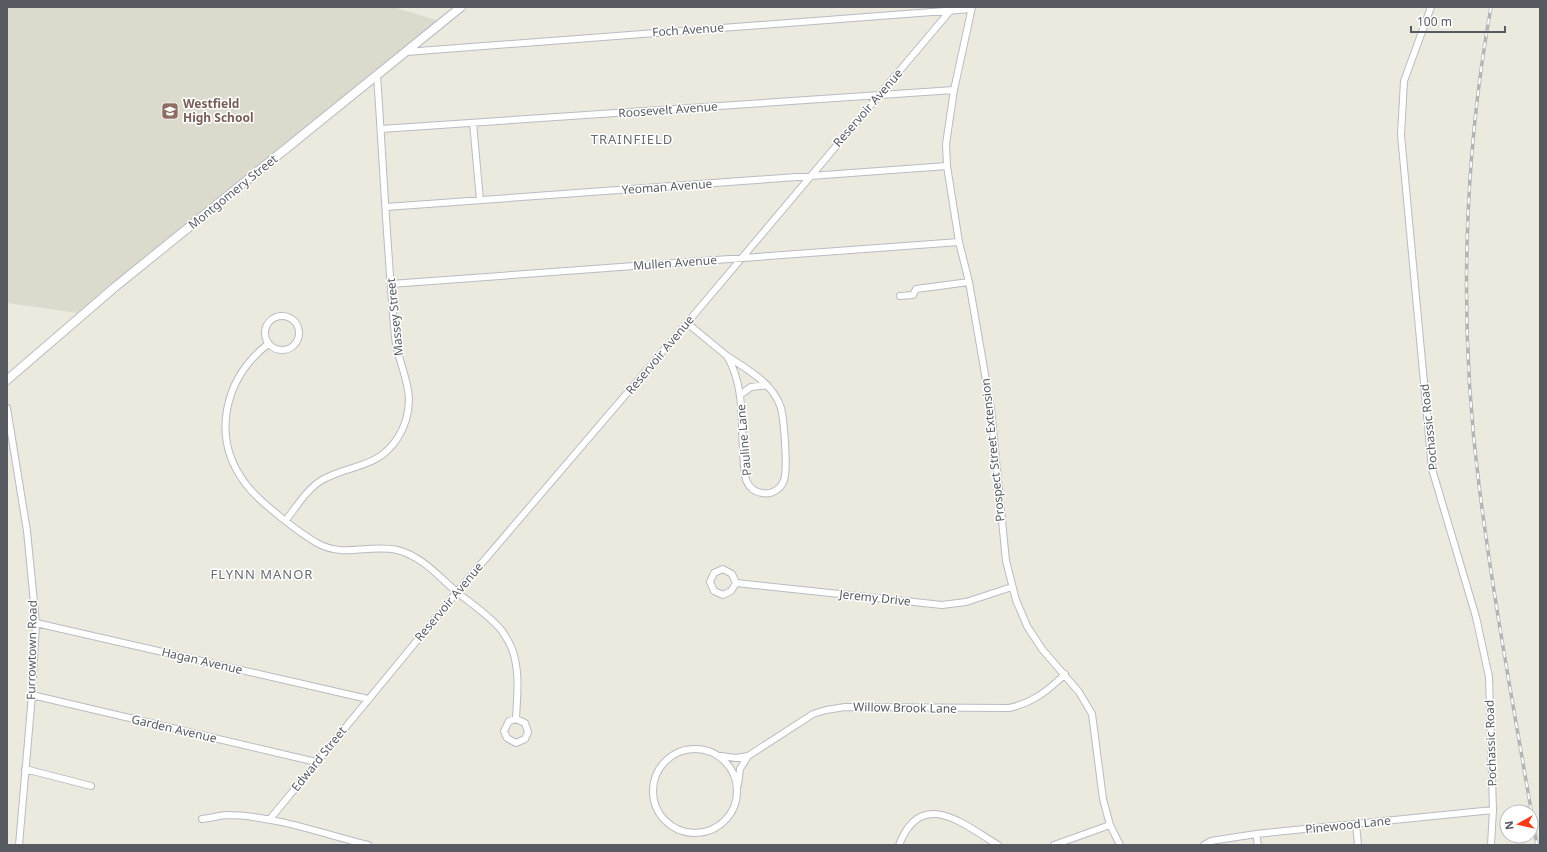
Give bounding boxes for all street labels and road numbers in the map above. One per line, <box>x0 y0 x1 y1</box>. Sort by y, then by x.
street label: Foch Avenue <box>651 18 725 40</box>
street label: Reservoir Avenue <box>829 65 906 150</box>
street label: Roosevelt Avenue <box>618 98 719 121</box>
street label: Montgomery Street <box>185 150 281 233</box>
street label: Yeoman Avenue <box>621 175 713 198</box>
street label: Mullen Avenue <box>633 251 718 274</box>
street label: Massey Street <box>382 277 407 357</box>
street label: Reservoir Avenue <box>621 311 698 398</box>
street label: Prospect Street Extension <box>977 378 1008 523</box>
street label: Pochassic Road <box>1416 383 1441 471</box>
street label: Pauline Lane <box>732 403 755 477</box>
street label: Reservoir Avenue <box>410 558 487 645</box>
street label: Jeremy Drive <box>838 585 912 610</box>
street label: Furrowtown Road <box>22 600 41 700</box>
street label: Hagan Avenue <box>160 643 244 678</box>
street label: Willow Brook Lane <box>853 698 957 717</box>
street label: Pochassic Road <box>1480 699 1501 787</box>
street label: Garden Avenue <box>130 710 219 747</box>
street label: Edward Street <box>287 722 350 795</box>
street label: Pinewood Lane <box>1304 812 1392 837</box>

